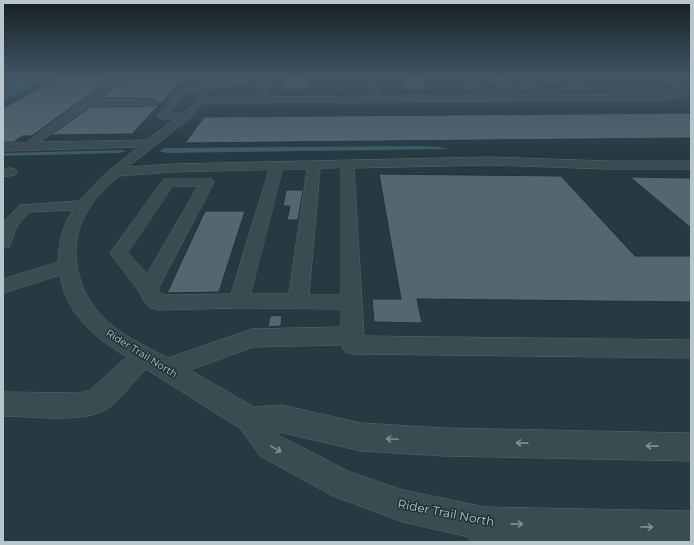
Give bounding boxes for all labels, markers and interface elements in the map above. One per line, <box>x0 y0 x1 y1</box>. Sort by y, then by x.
street label: Rider Trail North <box>104 326 180 381</box>
one-way arrow <box>386 435 399 442</box>
one-way arrow <box>516 440 529 447</box>
one-way arrow <box>646 442 659 450</box>
one-way arrow <box>270 445 282 453</box>
street label: Rider Trail North <box>396 496 496 529</box>
one-way arrow <box>510 520 523 528</box>
one-way arrow <box>640 523 653 531</box>

